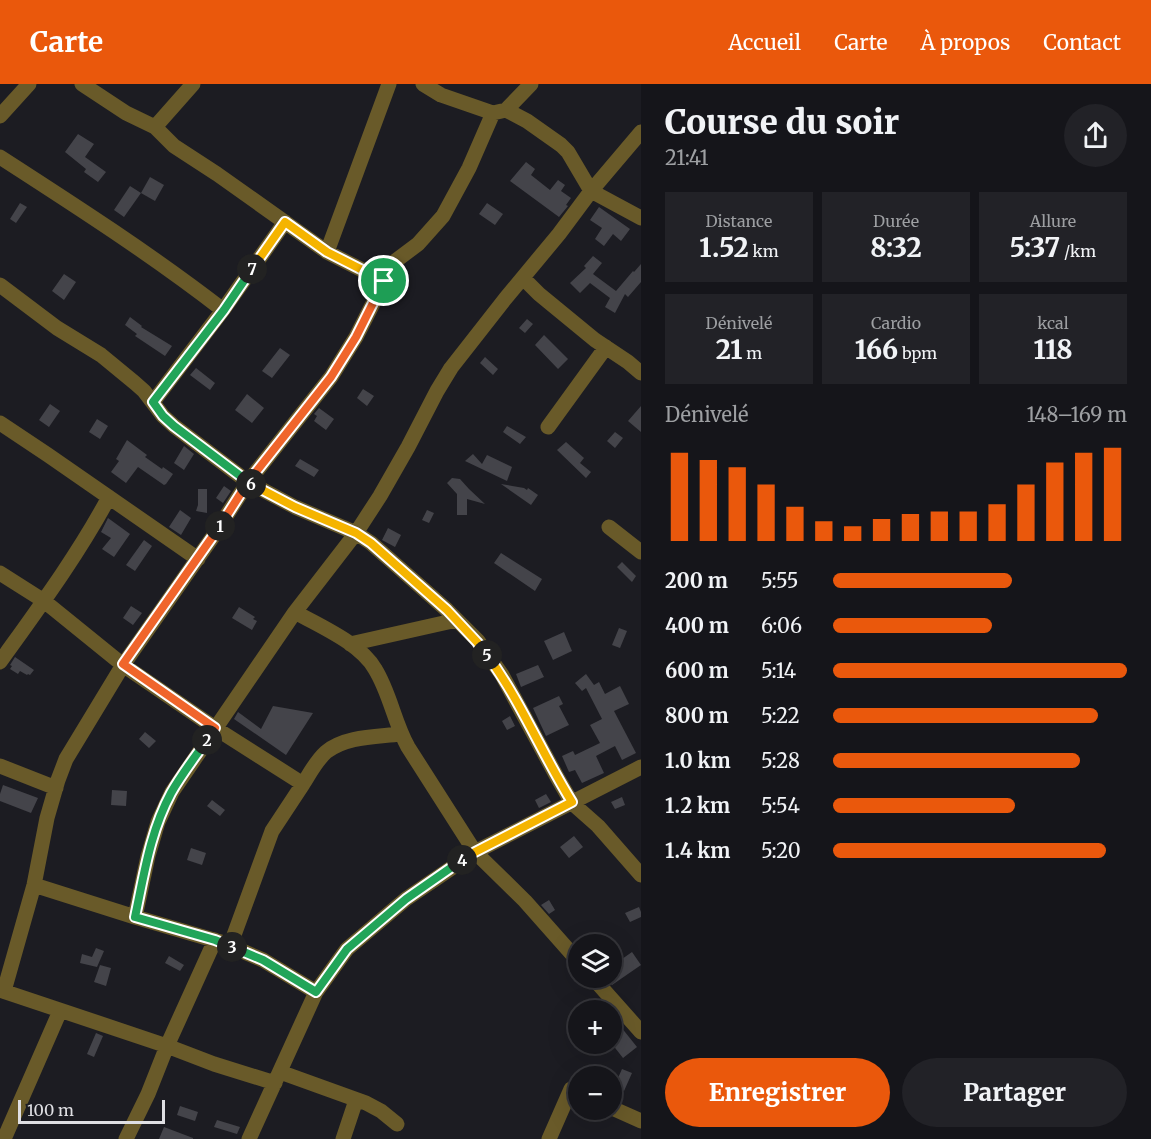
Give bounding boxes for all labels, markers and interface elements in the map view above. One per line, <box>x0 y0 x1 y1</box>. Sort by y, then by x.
text: Carte <box>30 24 103 60</box>
text: Accueil <box>728 29 801 56</box>
text: Carte <box>834 29 888 56</box>
text: À propos <box>921 29 1010 56</box>
text: Contact <box>1043 29 1121 56</box>
text: Course du soir <box>665 102 899 143</box>
button: share <box>1064 104 1127 167</box>
text: 21:41 <box>665 145 709 170</box>
text: Distance <box>706 211 772 231</box>
text: Durée <box>873 211 919 231</box>
text: Allure <box>1030 211 1076 231</box>
text: 1.52 <box>699 231 749 264</box>
text: 8:32 <box>870 231 922 264</box>
text: 5:37 <box>1010 231 1060 264</box>
text: km <box>749 241 779 261</box>
text: /km <box>1060 241 1096 261</box>
pin: 7 <box>237 254 267 284</box>
pin <box>358 255 409 306</box>
text: 7 <box>247 259 257 279</box>
icon: arrive <box>367 264 400 297</box>
text: Dénivelé <box>706 313 772 333</box>
text: Cardio <box>871 313 921 333</box>
text: kcal <box>1037 313 1069 333</box>
text: 21 <box>716 333 743 366</box>
text: 166 <box>855 333 898 366</box>
text: 118 <box>1033 333 1073 366</box>
text: m <box>743 343 762 363</box>
text: bpm <box>898 343 937 363</box>
text: Dénivelé <box>665 402 749 427</box>
text: 148–169 m <box>1026 402 1127 427</box>
pin: 6 <box>236 469 266 499</box>
text: 6 <box>246 474 256 494</box>
pin: 1 <box>205 511 235 541</box>
text: 1 <box>216 516 224 536</box>
text: 200 m <box>665 568 728 593</box>
text: 5:55 <box>761 568 798 593</box>
text: 400 m <box>665 613 729 638</box>
text: 6:06 <box>761 613 802 638</box>
pin: 5 <box>472 640 502 670</box>
text: 5 <box>482 645 492 665</box>
text: 600 m <box>665 658 729 683</box>
text: 5:14 <box>761 658 796 683</box>
text: 800 m <box>665 703 729 728</box>
text: 5:22 <box>761 703 800 728</box>
pin: 2 <box>192 725 222 755</box>
text: 2 <box>202 730 212 750</box>
text: 1.0 km <box>665 748 731 773</box>
text: 5:28 <box>761 748 800 773</box>
text: 1.2 km <box>665 793 730 818</box>
text: 5:54 <box>761 793 800 818</box>
text: 1.4 km <box>665 838 730 863</box>
text: 5:20 <box>761 838 801 863</box>
pin: 4 <box>447 845 477 875</box>
text: 4 <box>457 850 467 870</box>
pin: 3 <box>217 932 247 962</box>
map controls <box>568 934 622 1120</box>
button: layers <box>568 934 622 988</box>
text: 3 <box>227 937 237 957</box>
button: + <box>568 1000 622 1054</box>
button: Enregistrer <box>665 1058 890 1127</box>
button: Partager <box>902 1058 1127 1127</box>
button: − <box>568 1066 622 1120</box>
scale bar <box>18 1097 165 1124</box>
text: 100 m <box>27 1100 74 1120</box>

